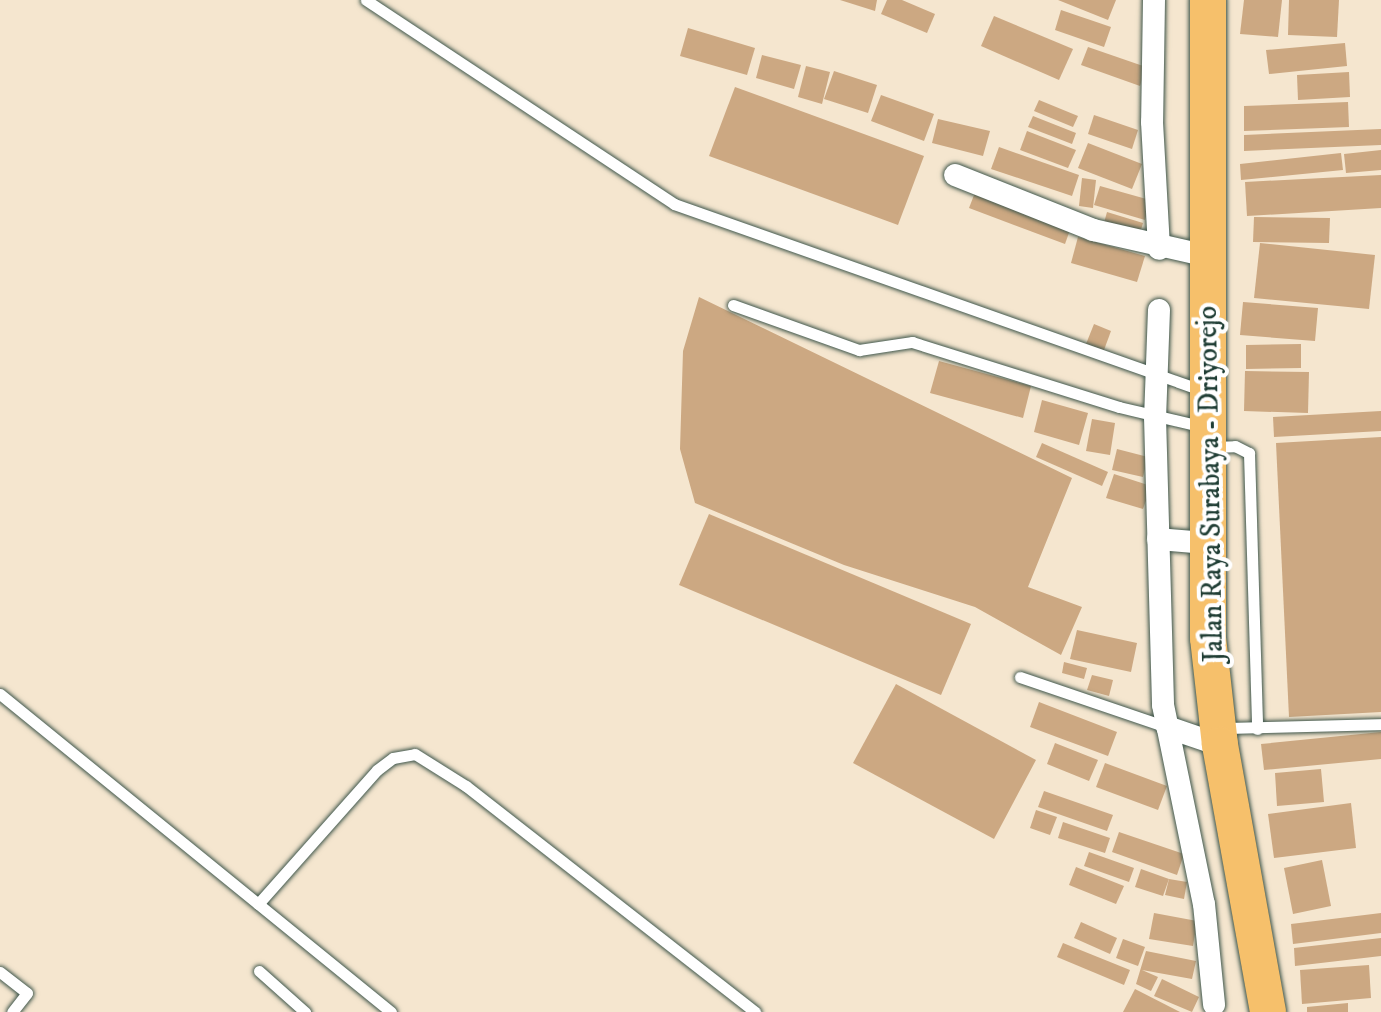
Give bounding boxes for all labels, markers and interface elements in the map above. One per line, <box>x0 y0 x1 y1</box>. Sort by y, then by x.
street label: Jalan Raya Surabaya - Driyorejo <box>1191 306 1231 662</box>

